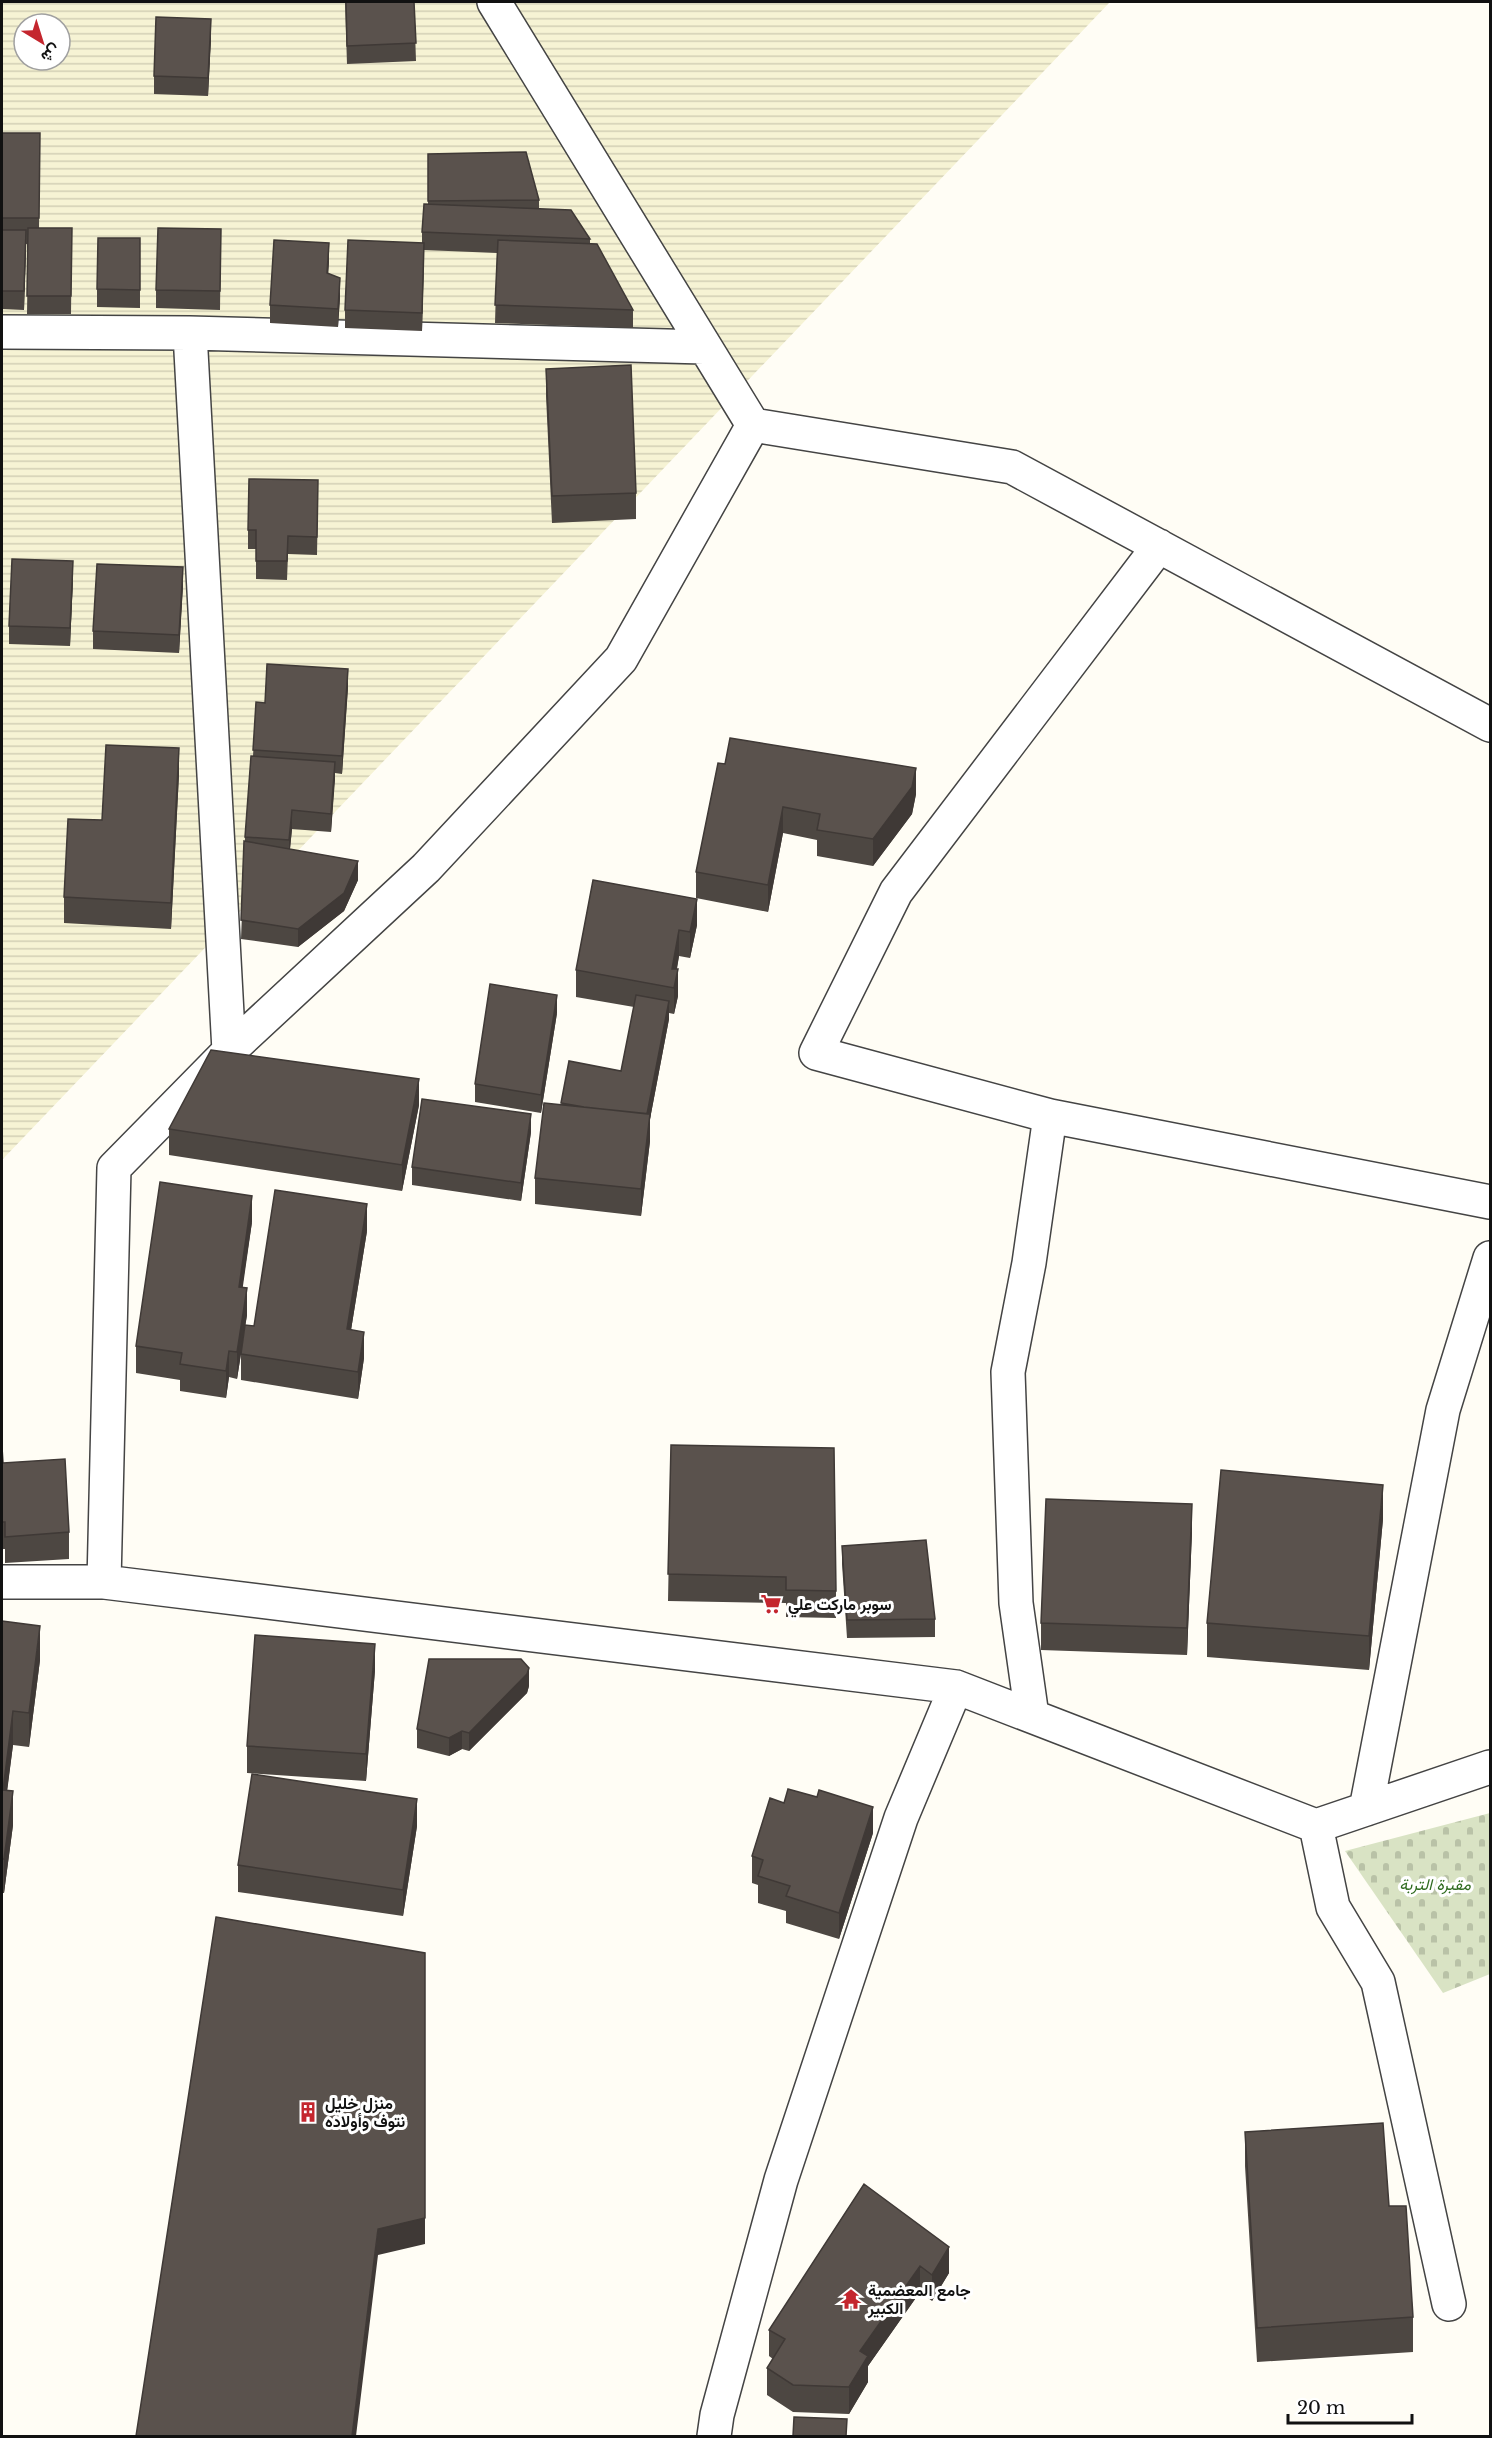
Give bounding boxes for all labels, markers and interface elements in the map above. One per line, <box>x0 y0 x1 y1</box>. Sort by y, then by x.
north arrow <box>12 12 72 72</box>
text: ش <box>37 40 65 68</box>
supermarket icon: سوبر ماركت علي <box>759 1592 783 1616</box>
place label: سوبر ماركت علي <box>788 1594 892 1618</box>
park label: مقبرة التربة <box>1399 1874 1471 1895</box>
place label: منزل خليل نتوف وأولاده <box>325 2093 406 2132</box>
building icon: منزل خليل نتوف وأولاده <box>296 2100 320 2124</box>
place label: جامع المعضمية الكبير <box>867 2280 971 2319</box>
temple icon: جامع المعضمية الكبير <box>839 2287 863 2311</box>
scale bar <box>1288 2387 1412 2425</box>
text: 20 m <box>1297 2397 1345 2419</box>

